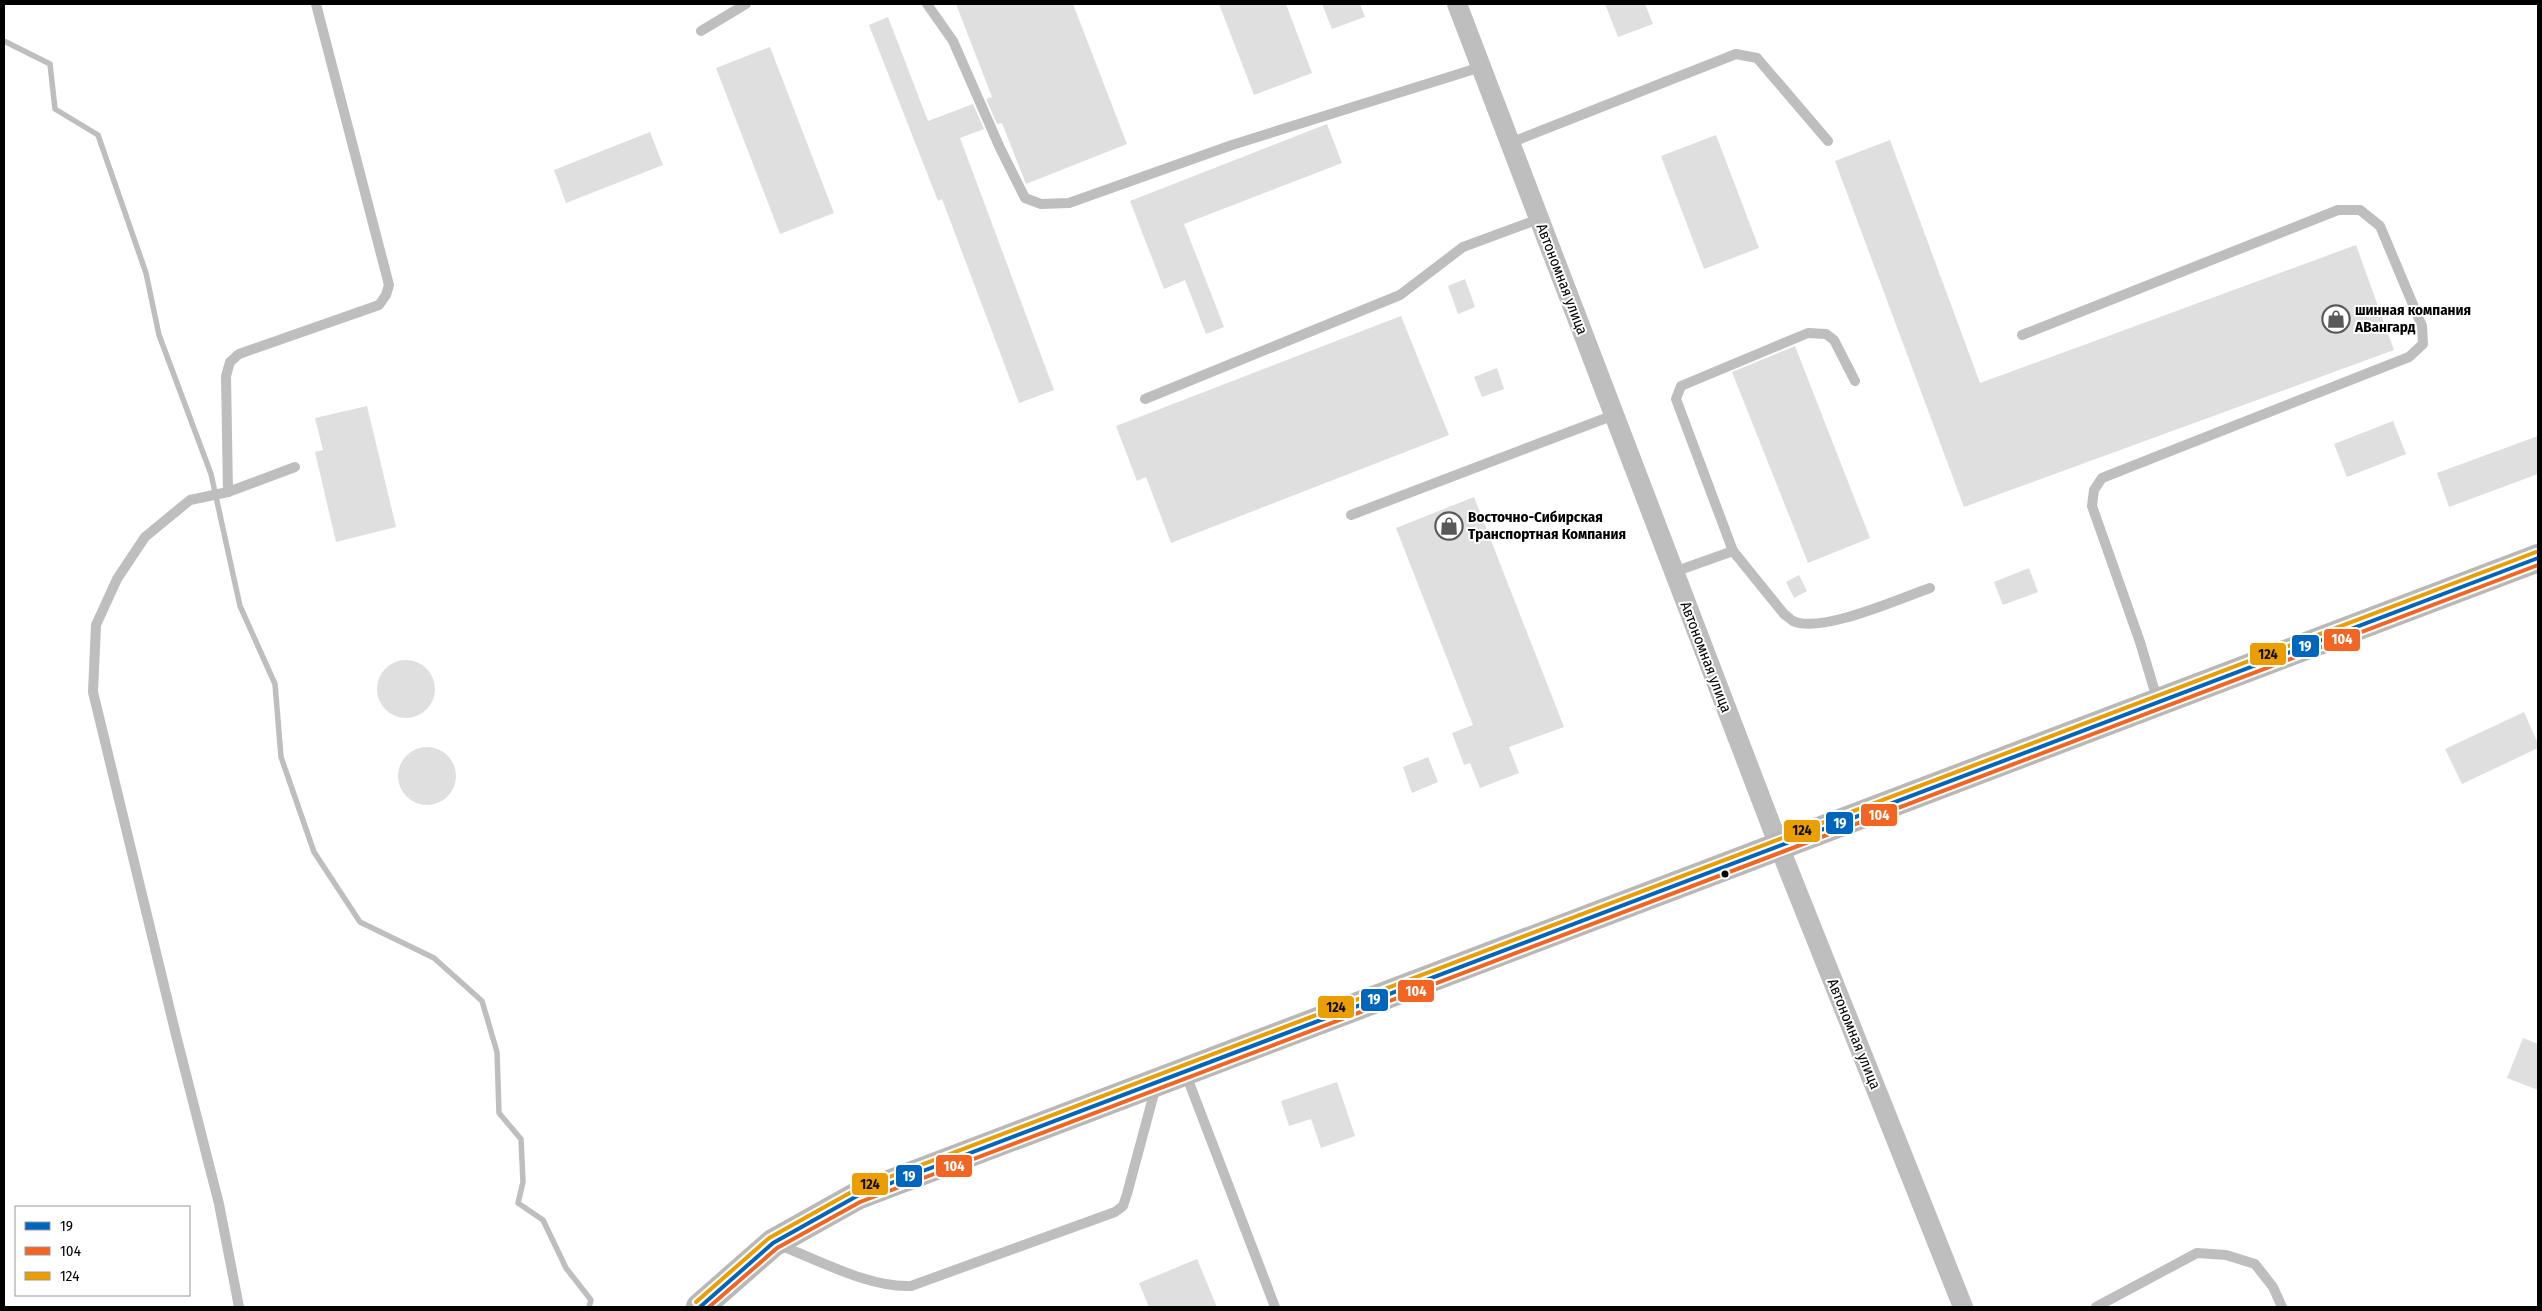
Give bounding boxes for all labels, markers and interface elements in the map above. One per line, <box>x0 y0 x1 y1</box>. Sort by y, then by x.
street label: Автономная улица <box>1533 221 1591 337</box>
place label: шинная компания АВангард <box>2354 301 2471 336</box>
shop icon: шинная компания АВангард <box>2321 304 2351 334</box>
place label: Восточно-Сибирская Транспортная Компания <box>1468 508 1626 543</box>
shop icon: Восточно-Сибирская Транспортная Компания <box>1434 511 1464 541</box>
street label: Автономная улица <box>1677 599 1735 715</box>
line badge: 104 <box>2323 628 2361 652</box>
text: 104 <box>2332 631 2352 648</box>
line badge: 19 <box>2291 634 2320 658</box>
text: 19 <box>2298 638 2312 655</box>
line badge: 124 <box>2249 642 2287 666</box>
text: 124 <box>2258 646 2278 663</box>
line badge: 104 <box>1860 803 1898 827</box>
text: 104 <box>1869 807 1889 824</box>
line badge: 19 <box>1825 811 1854 835</box>
text: 19 <box>1833 815 1847 832</box>
line badge: 124 <box>1783 819 1821 843</box>
text: 124 <box>1792 822 1812 839</box>
unlabelled marker <box>1720 869 1730 879</box>
street label: Автономная улица <box>1824 976 1884 1092</box>
line badge: 104 <box>1397 979 1435 1003</box>
text: 104 <box>1406 983 1426 1000</box>
line badge: 19 <box>1360 988 1389 1012</box>
text: 19 <box>1367 991 1381 1008</box>
line badge: 124 <box>1317 995 1355 1019</box>
text: 124 <box>1326 999 1346 1016</box>
line badge: 104 <box>935 1154 973 1178</box>
text: 104 <box>944 1158 964 1175</box>
line badge: 19 <box>895 1164 923 1188</box>
text: 19 <box>902 1168 916 1185</box>
line badge: 124 <box>851 1172 889 1196</box>
text: 124 <box>860 1176 880 1193</box>
legend <box>15 1206 190 1296</box>
text: 19 <box>60 1217 73 1235</box>
text: 104 <box>60 1242 81 1260</box>
text: 124 <box>60 1267 79 1285</box>

